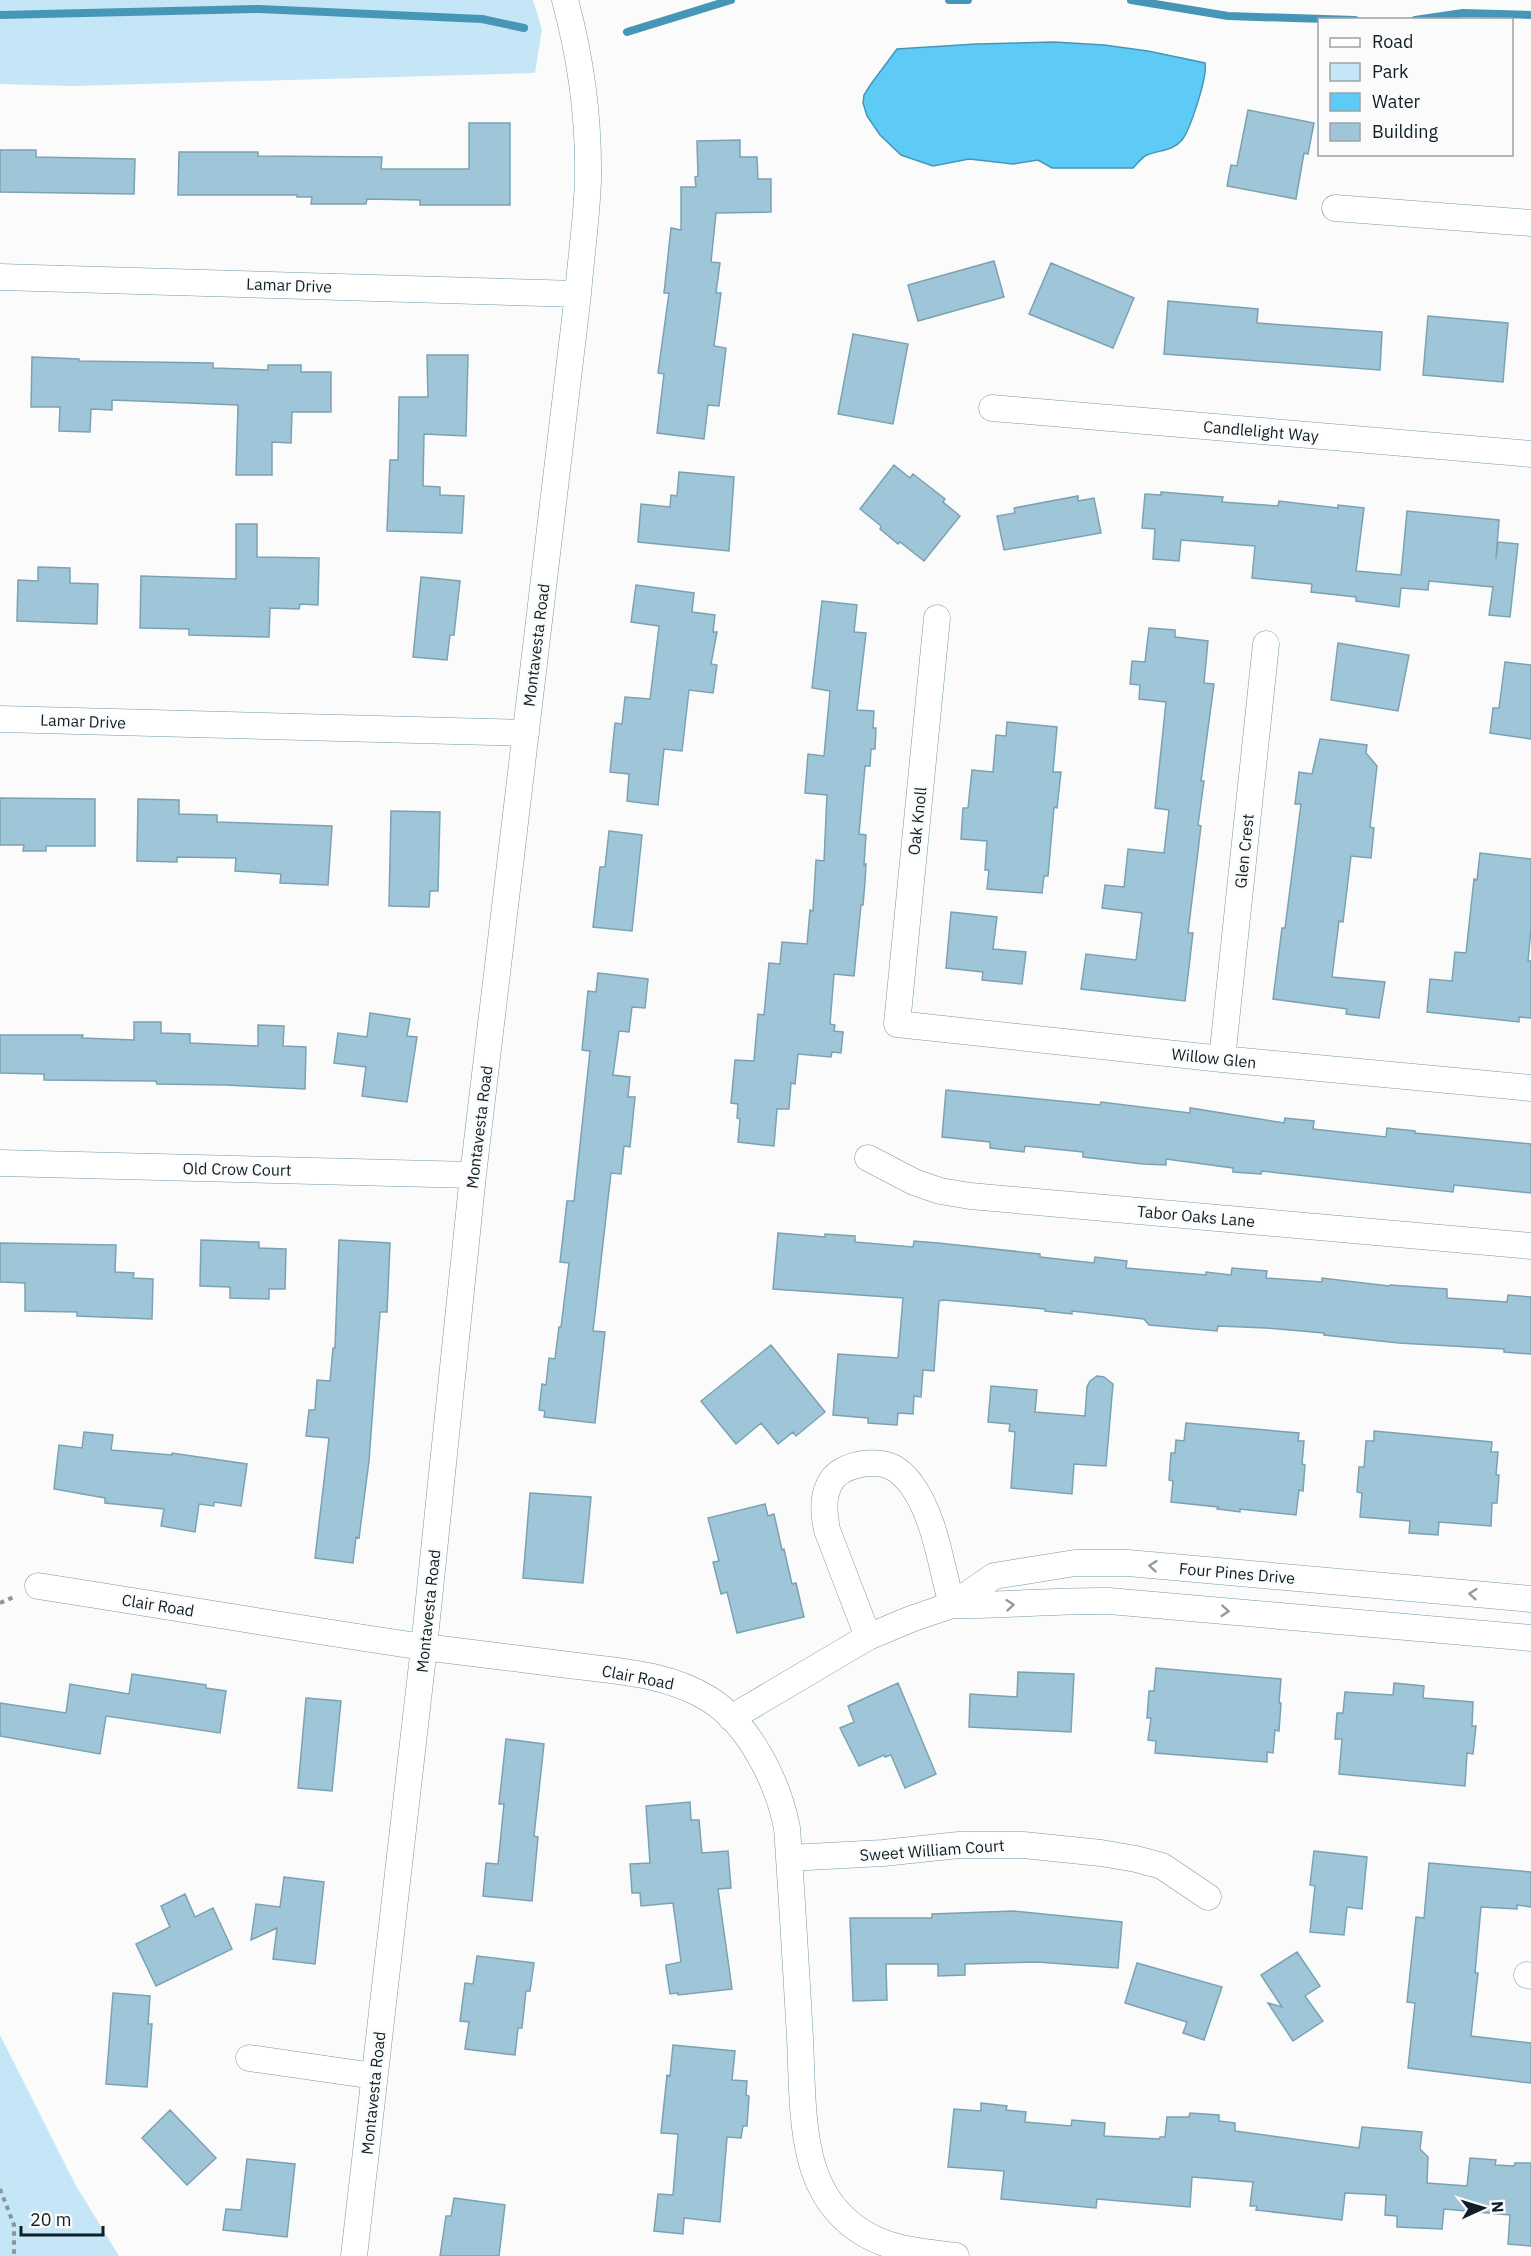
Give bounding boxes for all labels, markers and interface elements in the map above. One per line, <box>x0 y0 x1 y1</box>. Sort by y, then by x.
legend <box>1318 18 1513 156</box>
text: Road <box>1372 30 1413 53</box>
text: Park <box>1372 60 1409 83</box>
text: Water <box>1372 90 1421 113</box>
text: Building <box>1372 120 1439 143</box>
street label: Lamar Drive <box>246 274 332 296</box>
street label: Candlelight Way <box>1202 416 1320 446</box>
street label: Montavesta Road <box>519 582 553 708</box>
street label: Lamar Drive <box>40 710 126 732</box>
street label: Oak Knoll <box>903 786 931 856</box>
street label: Glen Crest <box>1230 813 1258 889</box>
street label: Willow Glen <box>1171 1044 1257 1072</box>
street label: Montavesta Road <box>462 1064 496 1190</box>
street label: Old Crow Court <box>182 1158 292 1180</box>
street label: Tabor Oaks Lane <box>1136 1201 1256 1231</box>
street label: Montavesta Road <box>412 1548 444 1674</box>
street label: Four Pines Drive <box>1178 1558 1296 1588</box>
one-way arrow <box>1148 1559 1157 1572</box>
one-way arrow <box>1468 1588 1477 1601</box>
street label: Clair Road <box>120 1589 196 1621</box>
one-way arrow <box>1006 1599 1015 1612</box>
one-way arrow <box>1221 1604 1230 1617</box>
street label: Clair Road <box>600 1660 676 1694</box>
street label: Sweet William Court <box>859 1835 1005 1865</box>
street label: Montavesta Road <box>357 2030 389 2156</box>
north arrow <box>1453 2178 1513 2238</box>
scale bar <box>21 2199 104 2237</box>
text: N <box>1488 2200 1508 2213</box>
text: 20 m <box>30 2208 72 2231</box>

